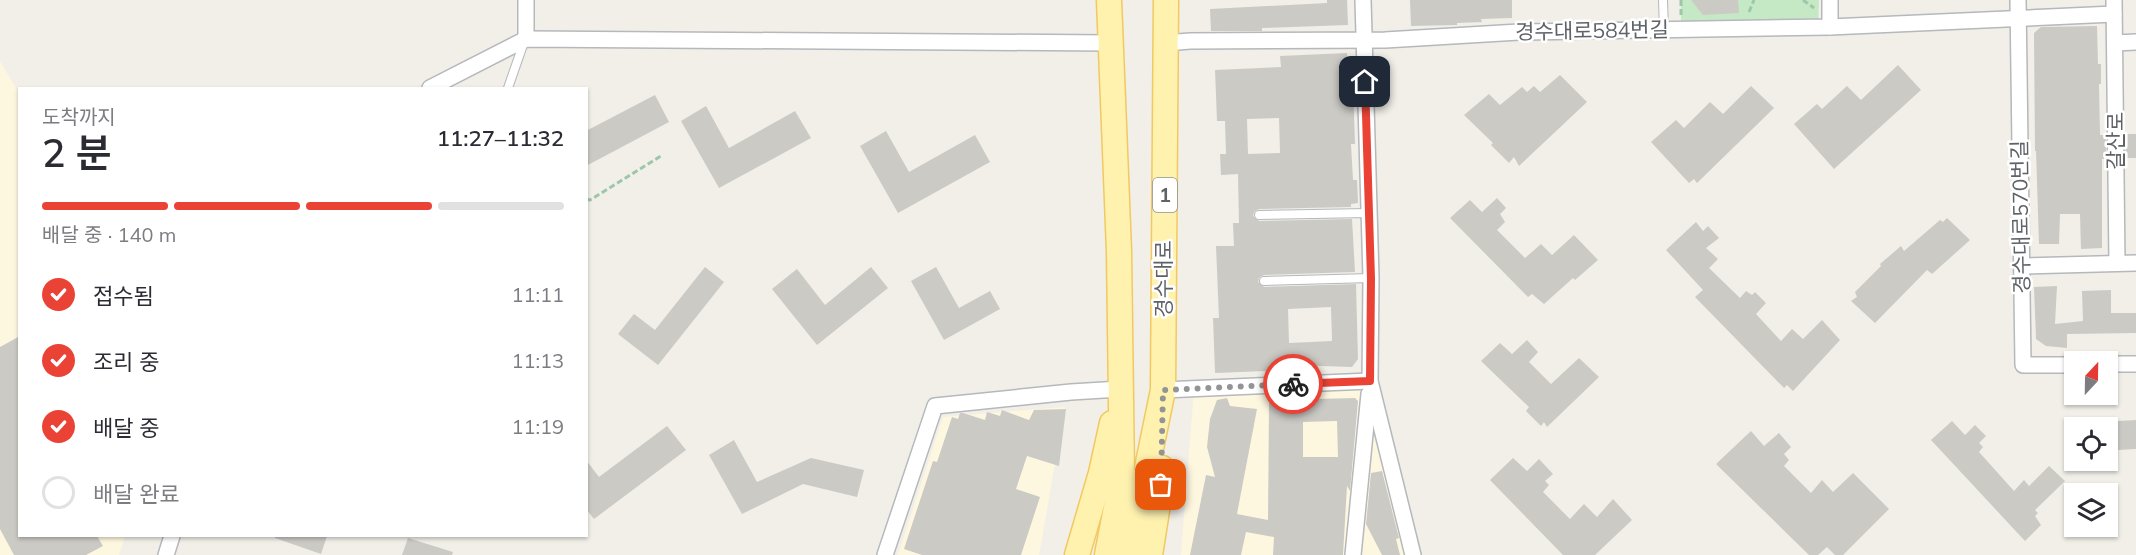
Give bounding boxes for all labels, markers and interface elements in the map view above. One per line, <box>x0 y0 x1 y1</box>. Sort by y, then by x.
street label: 경수대로584번길 <box>1515 16 1669 44</box>
pin <box>1339 56 1390 107</box>
icon: home <box>1348 65 1381 98</box>
text: 도착까지 <box>42 104 116 129</box>
street label: 갈산로 <box>2102 112 2128 170</box>
text: 11:27–11:32 <box>437 124 564 152</box>
text: 2 분 <box>42 128 112 177</box>
street label: 경수대로570번길 <box>2006 140 2034 294</box>
road number: 1 <box>1153 178 1177 212</box>
text: 배달 중 · 140 m <box>42 222 176 247</box>
street label: 경수대로 <box>1150 240 1176 318</box>
icon: check <box>42 278 75 311</box>
text: 접수됨 <box>93 282 154 310</box>
text: 11:11 <box>511 282 564 307</box>
icon: check <box>42 344 75 377</box>
text: 조리 중 <box>93 348 159 376</box>
text: 11:13 <box>511 348 564 373</box>
north arrow <box>2064 351 2118 405</box>
map controls <box>2064 351 2118 537</box>
courier <box>1263 354 1323 414</box>
icon: bike <box>1277 368 1310 401</box>
icon: check <box>42 410 75 443</box>
text: 배달 중 <box>93 414 159 442</box>
text: 11:19 <box>511 414 564 439</box>
button: locate <box>2064 417 2118 471</box>
pin <box>1135 459 1186 510</box>
icon: bag <box>1144 468 1177 501</box>
text: 배달 완료 <box>93 480 180 508</box>
button: layers <box>2064 483 2118 537</box>

